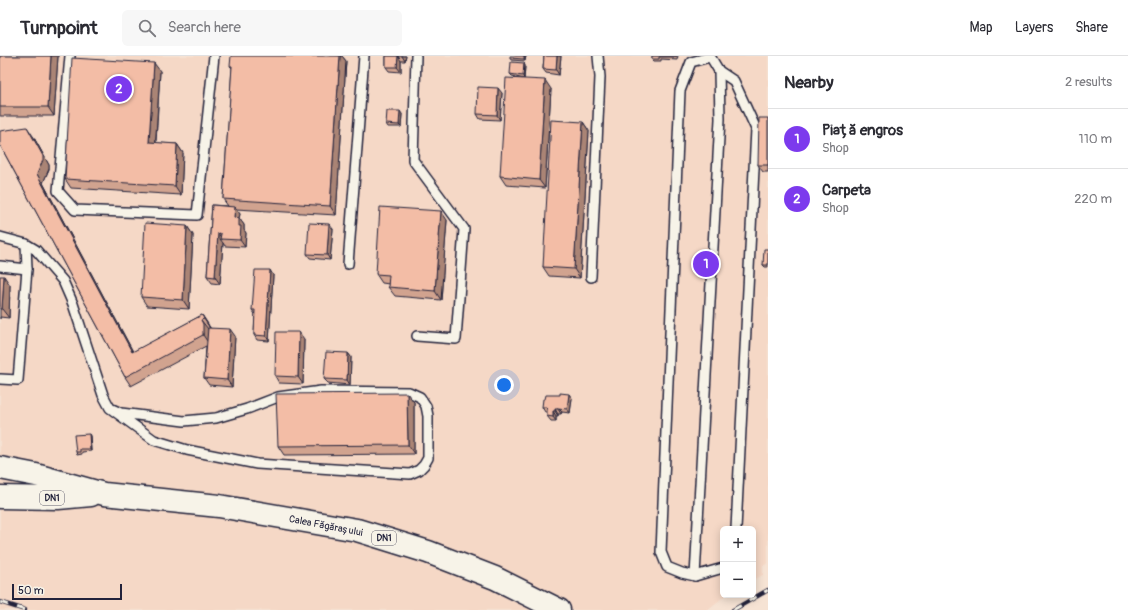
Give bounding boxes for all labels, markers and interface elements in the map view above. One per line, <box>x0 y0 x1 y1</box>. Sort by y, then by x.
search box <box>122 10 402 46</box>
text: Turnpoint <box>20 16 98 40</box>
icon: search <box>136 17 158 39</box>
text: Search here <box>168 18 241 37</box>
text: Map <box>970 19 993 36</box>
text: Layers <box>1015 19 1053 36</box>
text: Share <box>1075 19 1108 36</box>
text: Nearby <box>784 72 833 93</box>
pin: 2 <box>106 74 132 104</box>
text: 2 results <box>1065 74 1112 90</box>
text: Piață engros <box>822 121 903 140</box>
text: 1 <box>794 131 800 147</box>
text: 110 m <box>1079 131 1112 147</box>
text: Shop <box>822 140 849 156</box>
text: Carpeta <box>822 181 871 200</box>
text: 2 <box>793 191 801 207</box>
text: 220 m <box>1074 191 1112 207</box>
text: Shop <box>822 200 849 216</box>
pin: 1 <box>693 249 719 279</box>
your location <box>494 375 514 395</box>
road number: DN1 <box>40 491 64 505</box>
street label: Calea Făgărașului <box>288 513 364 539</box>
map controls <box>720 526 756 598</box>
button: + <box>720 526 756 562</box>
road number: DN1 <box>372 531 396 545</box>
button: − <box>720 562 756 598</box>
scale bar <box>12 582 122 601</box>
text: 50 m <box>18 584 44 597</box>

